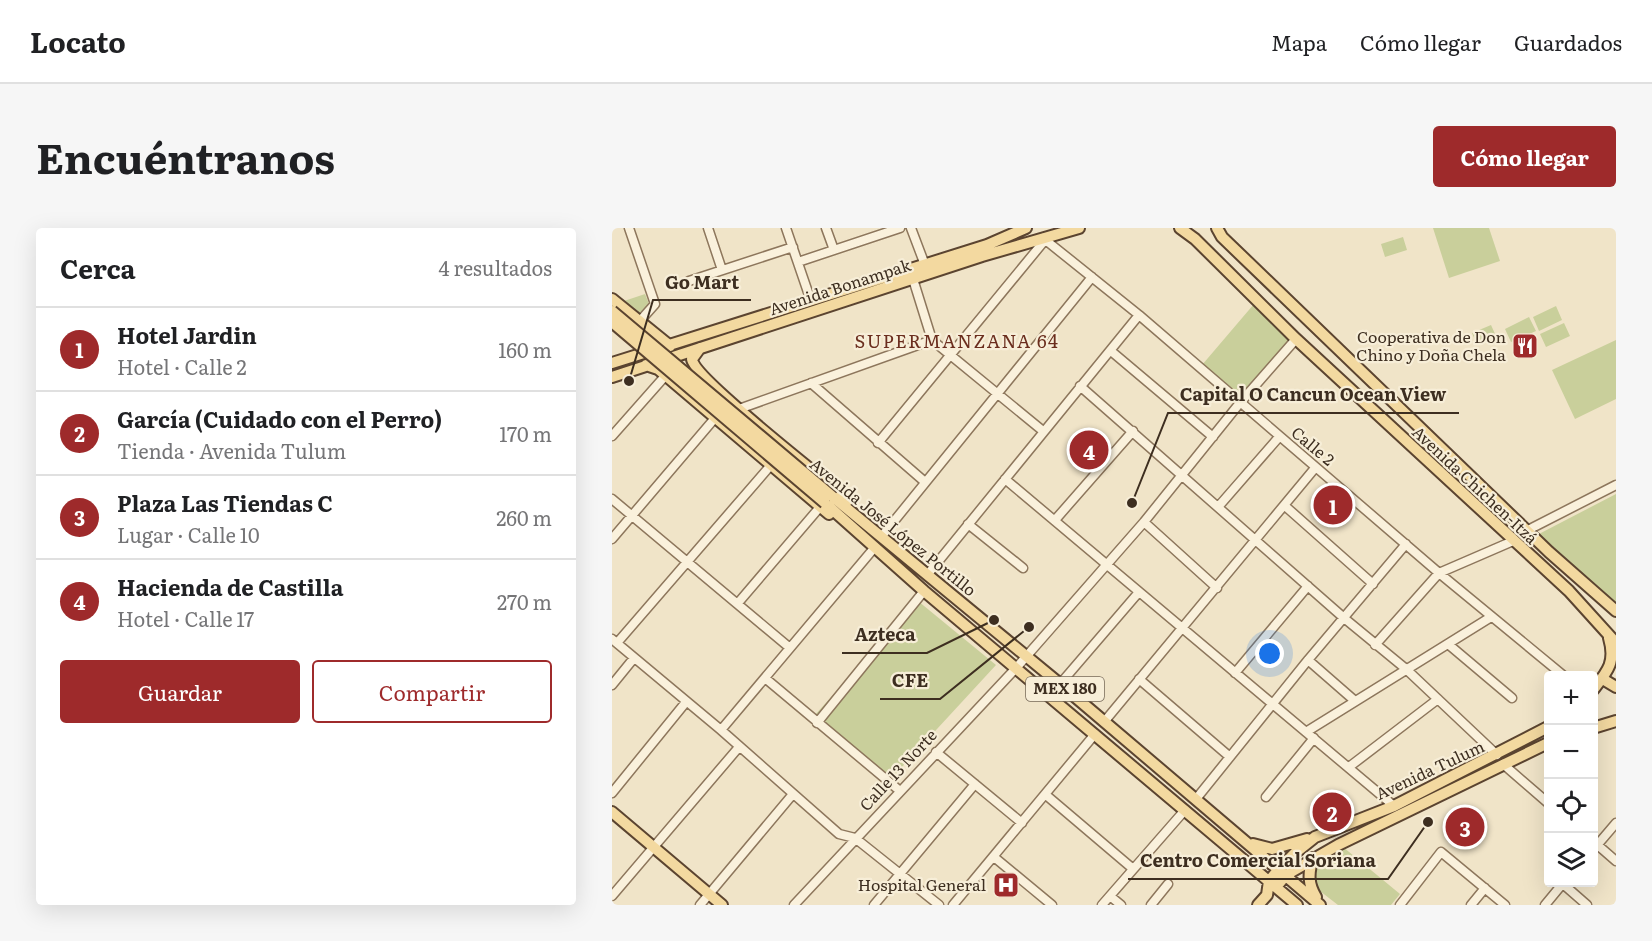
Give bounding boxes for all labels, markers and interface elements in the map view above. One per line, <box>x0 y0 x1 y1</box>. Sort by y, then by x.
text: Locato <box>30 20 126 62</box>
text: Mapa <box>1271 26 1327 57</box>
text: Cómo llegar <box>1360 26 1481 57</box>
text: Guardados <box>1514 26 1622 57</box>
text: Encuéntranos <box>36 125 335 187</box>
button: Cómo llegar <box>1433 126 1616 187</box>
text: Cerca <box>60 248 136 287</box>
text: 4 resultados <box>438 252 552 282</box>
street label: Avenida Bonampak <box>766 252 914 320</box>
callout: Go Mart <box>653 264 751 300</box>
text: Go Mart <box>665 268 739 295</box>
text: Hotel Jardin <box>117 318 257 351</box>
place label: Cooperativa de Don Chino y Doña Chela <box>1356 324 1506 366</box>
district label: SUPERMANZANA 64 <box>854 327 1060 354</box>
restaurant icon: Cooperativa de Don Chino y Doña Chela <box>1510 331 1540 361</box>
text: 1 <box>75 334 84 364</box>
text: 160 m <box>498 334 552 364</box>
text: Hotel · Calle 2 <box>117 351 247 381</box>
callout: Capital O Cancun Ocean View <box>1168 377 1459 413</box>
text: Capital O Cancun Ocean View <box>1180 380 1447 407</box>
text: García (Cuidado con el Perro) <box>117 402 442 435</box>
text: 2 <box>74 418 85 448</box>
text: 170 m <box>499 418 552 448</box>
street label: Calle 2 <box>1287 420 1340 470</box>
street label: Avenida Chichen-Itzá <box>1408 420 1544 549</box>
pin: 4 <box>1070 428 1108 472</box>
text: Tienda · Avenida Tulum <box>117 435 346 465</box>
street label: Avenida José López Portillo <box>805 451 982 601</box>
pin: 1 <box>1314 482 1352 528</box>
text: Plaza Las Tiendas C <box>117 486 333 519</box>
text: 3 <box>74 502 85 532</box>
text: 260 m <box>496 502 552 532</box>
text: Lugar · Calle 10 <box>117 519 260 549</box>
text: Hacienda de Castilla <box>117 570 343 603</box>
text: 4 <box>73 586 86 616</box>
text: 270 m <box>497 586 552 616</box>
text: Hotel · Calle 17 <box>117 603 254 633</box>
callout: Azteca <box>842 617 927 653</box>
text: Azteca <box>854 620 916 647</box>
your location <box>1255 639 1284 668</box>
button: Guardar <box>60 660 300 723</box>
button: Compartir <box>312 660 552 723</box>
callout: CFE <box>880 663 940 699</box>
text: CFE <box>892 666 928 693</box>
map controls <box>1544 671 1598 887</box>
button: + <box>1544 671 1598 725</box>
road number: MEX 180 <box>1026 677 1104 701</box>
street label: Calle 13 Norte <box>853 723 942 816</box>
button: − <box>1544 725 1598 779</box>
street label: Avenida Tulum <box>1371 733 1488 805</box>
button: locate <box>1544 779 1598 833</box>
pin: 2 <box>1312 790 1352 834</box>
pin: 3 <box>1446 804 1484 850</box>
button: layers <box>1544 833 1598 887</box>
callout: Centro Comercial Soriana <box>1128 843 1388 879</box>
text: Centro Comercial Soriana <box>1140 846 1377 873</box>
hospital icon: Hospital General <box>991 870 1021 900</box>
place label: Hospital General <box>858 872 986 896</box>

